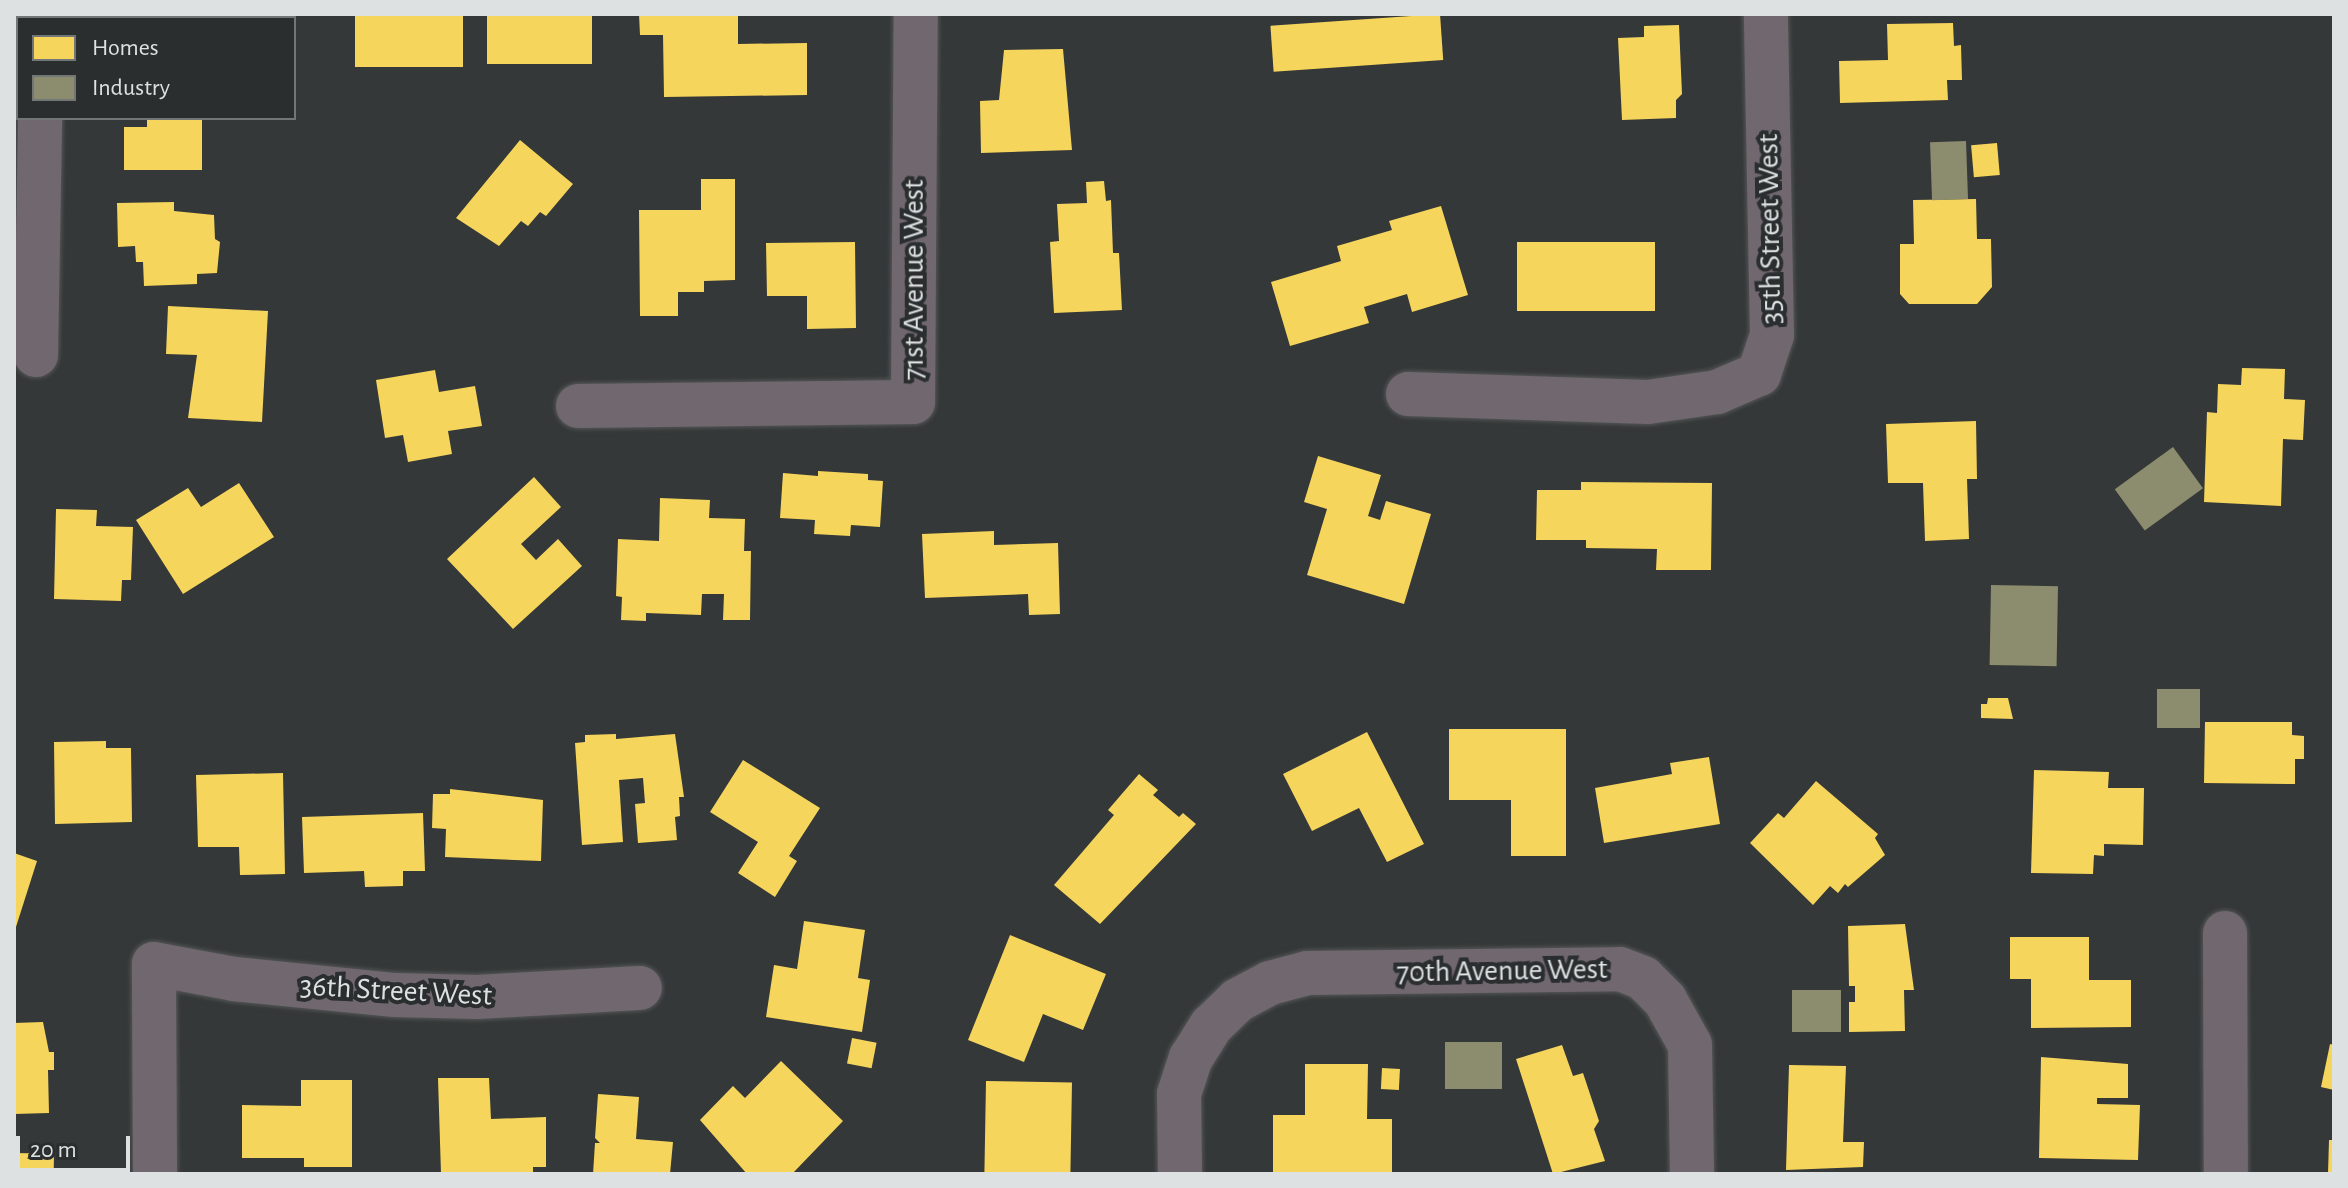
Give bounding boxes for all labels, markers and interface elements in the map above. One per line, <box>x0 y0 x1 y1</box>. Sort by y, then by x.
legend <box>16 16 296 120</box>
text: Homes <box>92 36 159 60</box>
text: Industry <box>92 76 170 100</box>
street label: 35th Street West <box>1750 133 1790 325</box>
street label: 71st Avenue West <box>896 180 932 380</box>
street label: 70th Avenue West <box>1396 951 1608 991</box>
street label: 36th Street West <box>299 968 493 1014</box>
scale bar <box>20 1120 134 1170</box>
text: 20 m <box>30 1138 77 1162</box>

